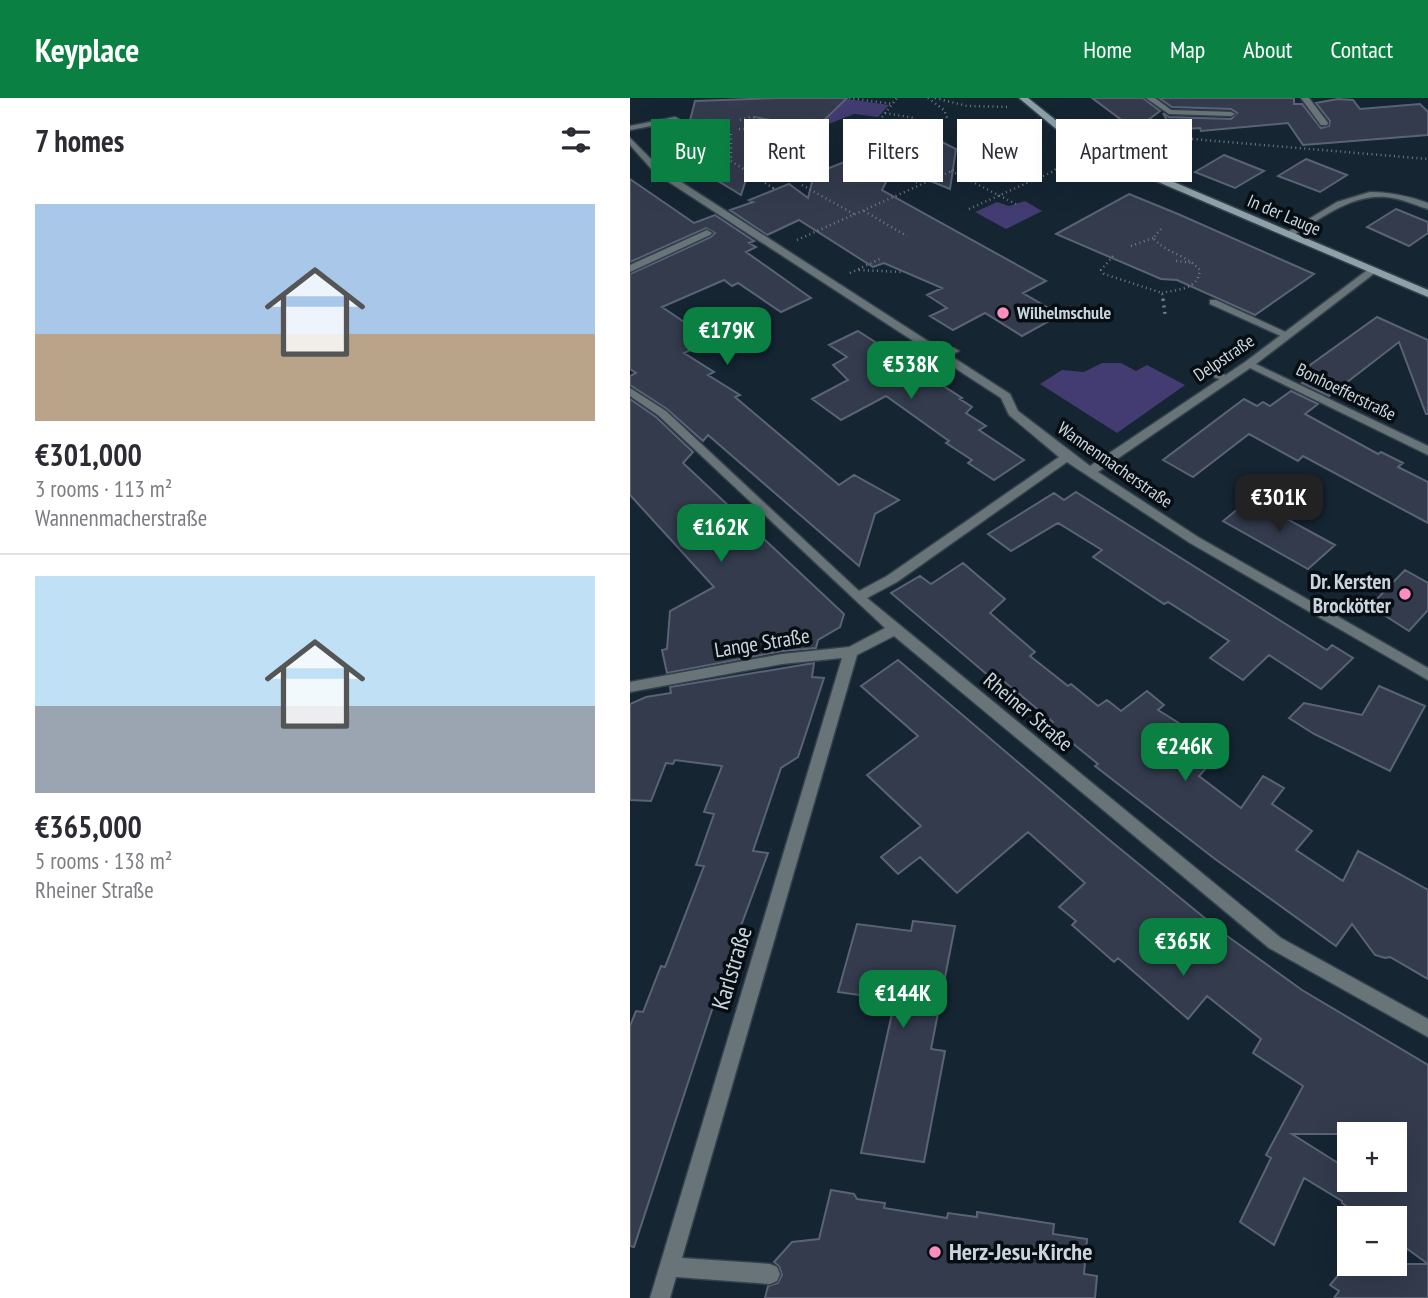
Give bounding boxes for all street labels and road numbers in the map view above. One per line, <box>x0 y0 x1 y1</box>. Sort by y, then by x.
street label: In der Lauge <box>1244 189 1324 240</box>
street label: Delpstraße <box>1189 329 1258 386</box>
street label: Bonhoefferstraße <box>1293 358 1400 426</box>
street label: Wannenmacherstraße <box>1053 417 1177 513</box>
street label: Lange Straße <box>712 622 811 663</box>
street label: Rheiner Straße <box>978 666 1079 757</box>
street label: Karlstraße <box>704 922 759 1013</box>

